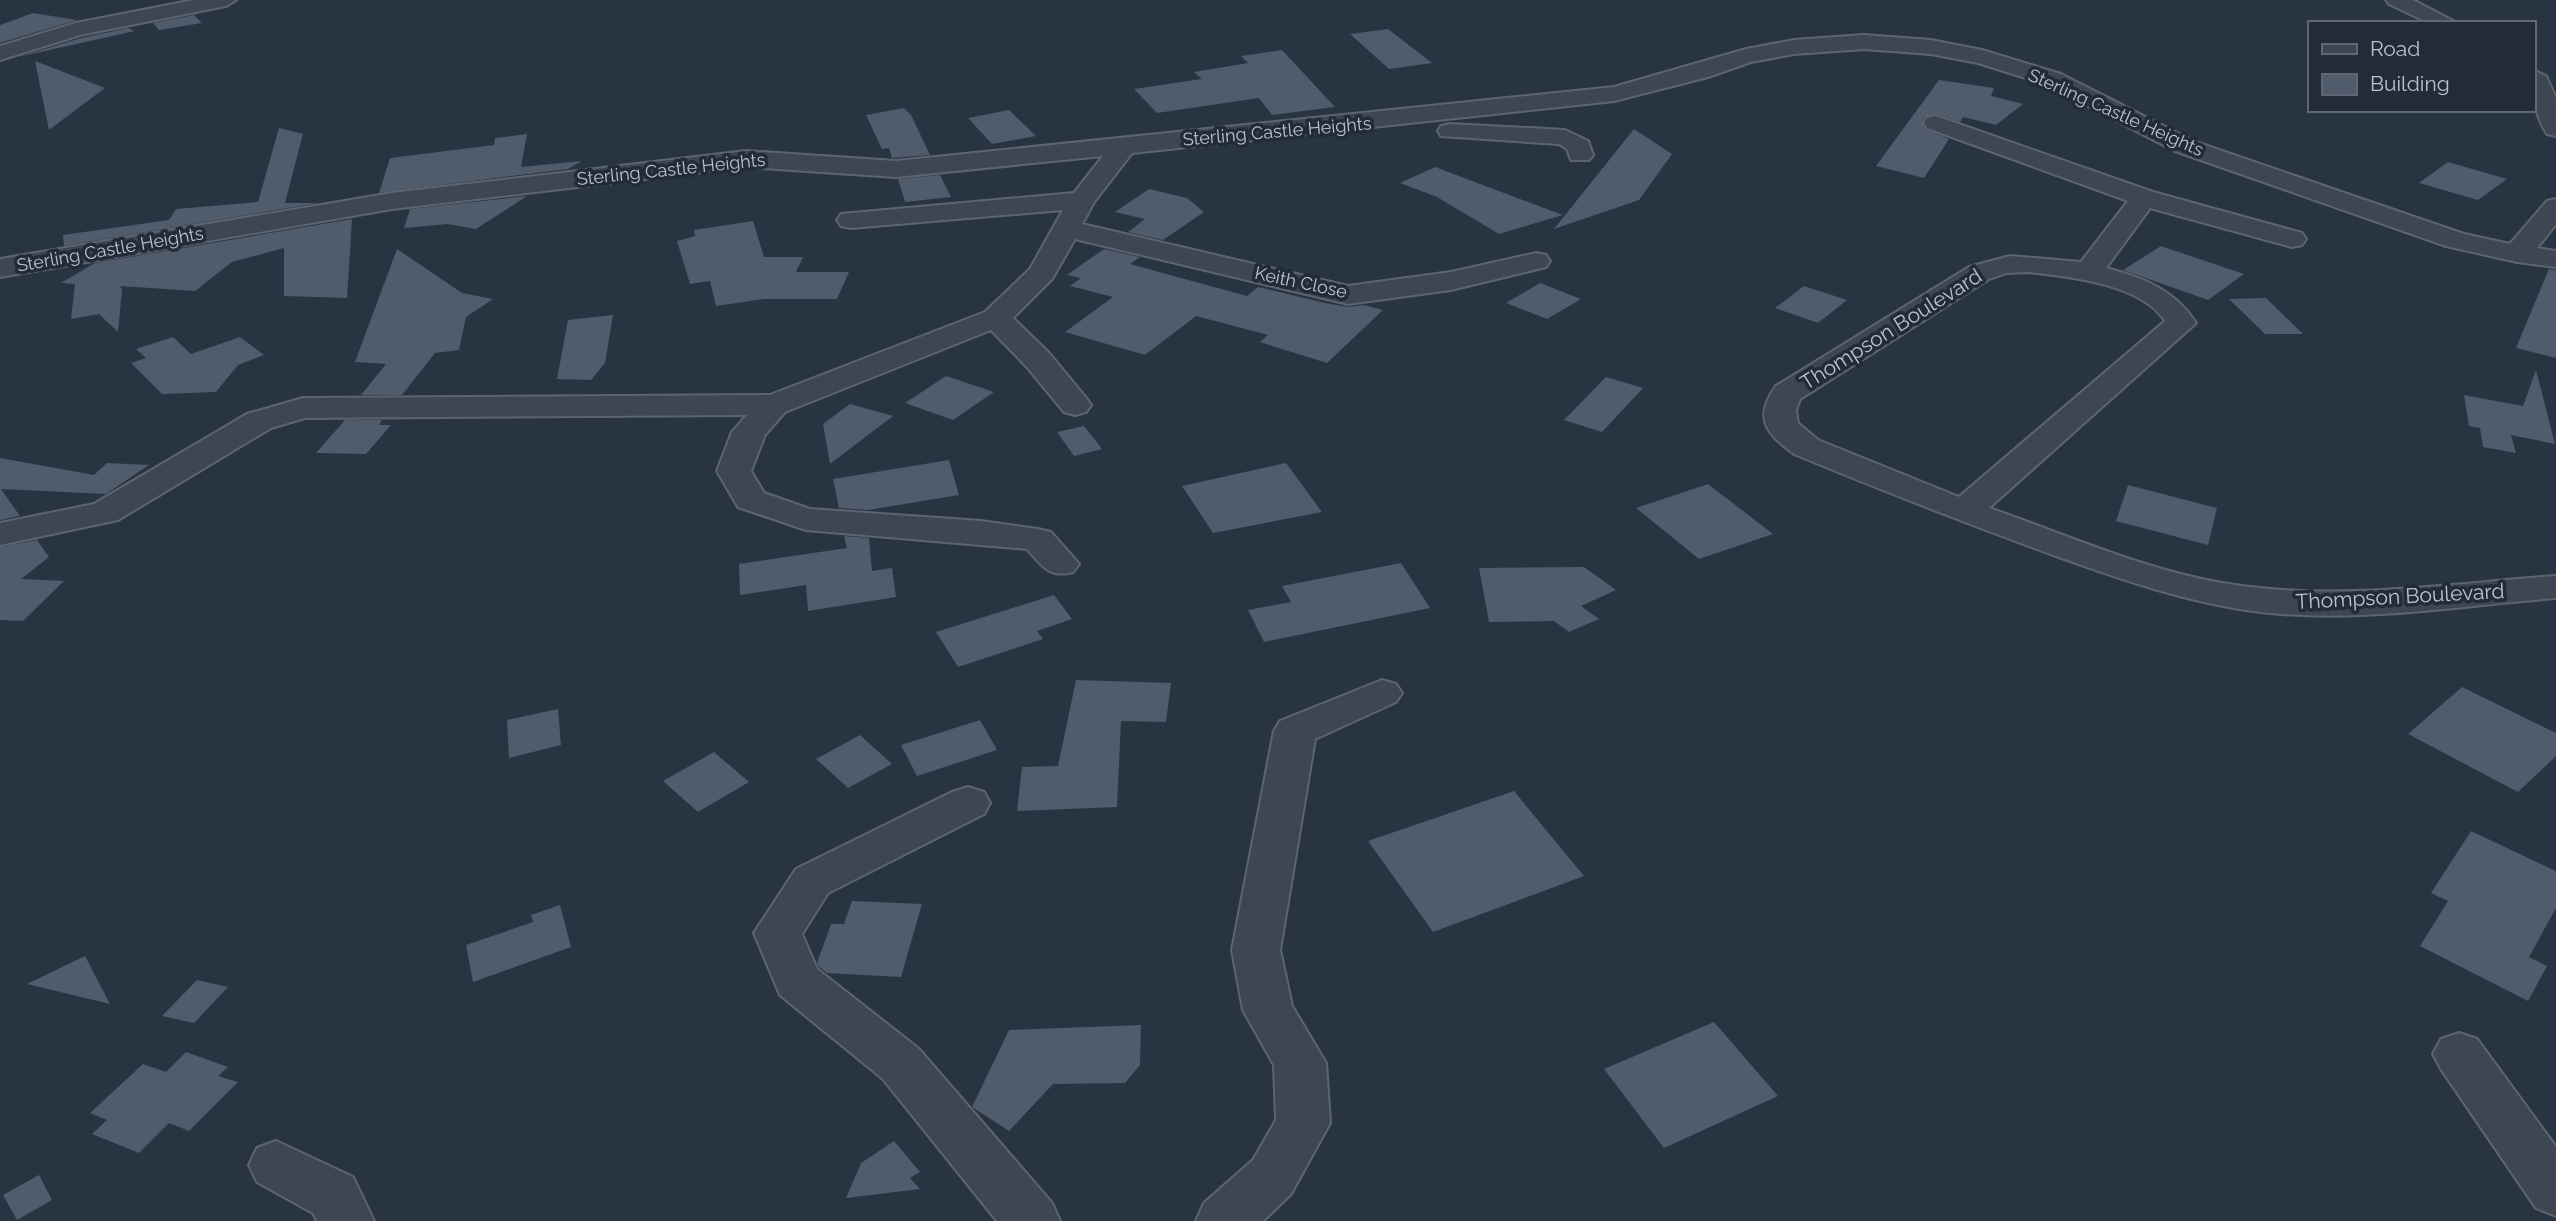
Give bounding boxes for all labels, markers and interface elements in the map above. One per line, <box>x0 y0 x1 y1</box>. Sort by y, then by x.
legend <box>2308 21 2535 112</box>
text: Road <box>2370 36 2420 61</box>
street label: Sterling Castle Heights <box>2025 64 2207 160</box>
text: Building <box>2370 71 2450 96</box>
street label: Sterling Castle Heights <box>1182 112 1373 150</box>
street label: Sterling Castle Heights <box>576 149 767 189</box>
street label: Sterling Castle Heights <box>15 222 205 276</box>
street label: Keith Close <box>1253 262 1349 302</box>
street label: Thompson Boulevard <box>1796 263 1986 395</box>
street label: Thompson Boulevard <box>2295 578 2505 614</box>

